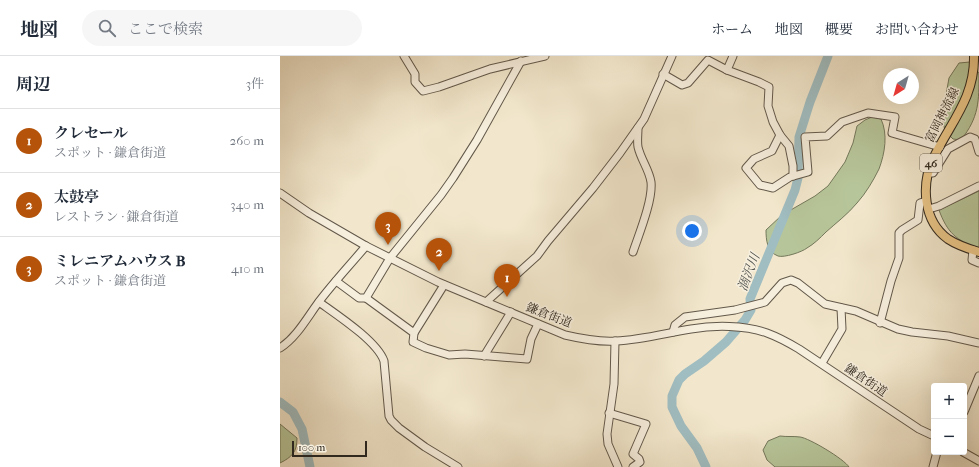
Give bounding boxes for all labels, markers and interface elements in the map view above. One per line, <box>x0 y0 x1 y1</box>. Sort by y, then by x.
search box <box>82 10 362 46</box>
icon: search <box>96 17 118 39</box>
text: 地図 <box>20 19 58 41</box>
text: ここで検索 <box>128 20 203 38</box>
text: ホーム <box>711 21 753 38</box>
text: 地図 <box>775 21 803 38</box>
text: 概要 <box>825 21 853 38</box>
text: お問い合わせ <box>875 21 959 38</box>
north arrow <box>883 68 919 104</box>
text: 周辺 <box>16 74 50 94</box>
text: 3件 <box>246 76 264 91</box>
street label: 富岡神流線 <box>922 85 962 145</box>
text: クレセール <box>54 124 128 142</box>
text: 1 <box>27 133 31 148</box>
text: 260 m <box>230 133 264 148</box>
text: スポット · 鎌倉街道 <box>54 145 166 160</box>
road number: 46 <box>920 154 942 172</box>
text: 太鼓亭 <box>54 188 99 206</box>
text: 2 <box>26 197 32 212</box>
text: 340 m <box>230 197 264 212</box>
text: レストラン · 鎌倉街道 <box>54 209 179 224</box>
pin: 3 <box>375 212 401 245</box>
your location <box>682 221 702 241</box>
pin: 2 <box>426 238 452 271</box>
water label: 涸沢川 <box>734 249 763 293</box>
text: ミレニアムハウス B <box>54 252 185 270</box>
text: 3 <box>26 261 32 276</box>
text: 410 m <box>231 261 264 276</box>
pin: 1 <box>494 264 520 297</box>
text: スポット · 鎌倉街道 <box>54 273 166 288</box>
street label: 鎌倉街道 <box>524 300 574 330</box>
street label: 鎌倉街道 <box>842 361 890 399</box>
map controls <box>931 383 967 455</box>
button: + <box>931 383 967 419</box>
button: − <box>931 419 967 455</box>
scale bar <box>292 439 367 458</box>
text: 100 m <box>298 441 326 454</box>

